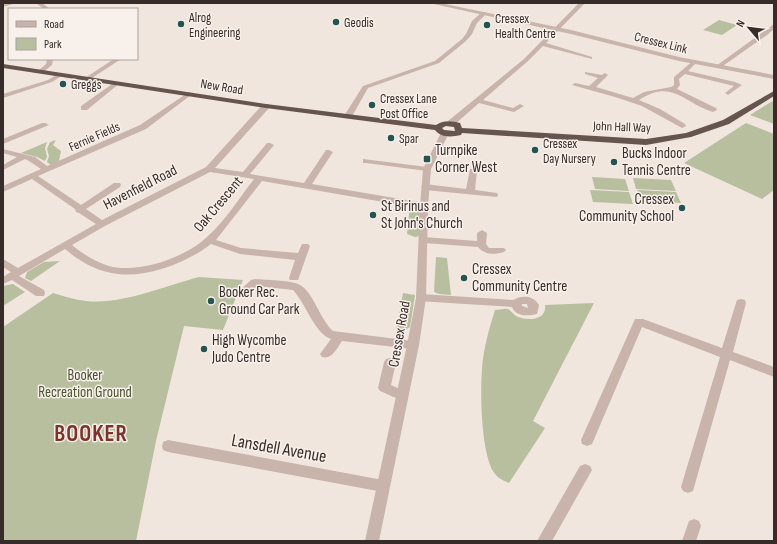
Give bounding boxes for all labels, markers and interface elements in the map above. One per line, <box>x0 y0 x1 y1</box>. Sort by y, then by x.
legend <box>8 8 138 60</box>
north arrow <box>729 8 769 48</box>
place label: Alrog Engineering <box>188 10 240 41</box>
place label: Cressex Health Centre <box>495 11 556 42</box>
place label: Geodis <box>344 15 374 31</box>
text: Road <box>44 17 64 32</box>
marker: Geodis <box>331 17 341 27</box>
text: N <box>733 18 748 29</box>
marker: Alrog Engineering <box>176 19 186 29</box>
marker: Cressex Health Centre <box>482 20 492 30</box>
street label: Cressex Link <box>633 29 689 57</box>
text: Park <box>44 37 62 52</box>
street label: New Road <box>199 76 244 98</box>
place label: Greggs <box>71 77 102 93</box>
marker: Greggs <box>58 79 68 89</box>
place label: Cressex Lane Post Office <box>380 91 437 122</box>
marker: Cressex Lane Post Office <box>367 100 377 110</box>
street label: Fernie Fields <box>66 118 123 155</box>
street label: John Hall Way <box>592 118 651 136</box>
place label: Spar <box>399 131 419 147</box>
marker: Spar <box>386 133 396 143</box>
place label: Cressex Day Nursery <box>543 136 596 167</box>
place label: Turnpike Corner West <box>435 141 498 177</box>
place label: Bucks Indoor Tennis Centre <box>622 144 691 180</box>
marker: Cressex Day Nursery <box>530 145 540 155</box>
marker: Turnpike Corner West <box>422 154 432 164</box>
marker: Bucks Indoor Tennis Centre <box>609 157 619 167</box>
street label: Havenfield Road <box>100 161 180 214</box>
street label: Oak Crescent <box>190 172 247 236</box>
place label: Cressex Community School <box>579 190 674 226</box>
place label: St Birinus and St John's Church <box>381 197 463 233</box>
marker: Cressex Community School <box>677 203 687 213</box>
marker: St Birinus and St John's Church <box>368 210 378 220</box>
place label: Cressex Community Centre <box>472 260 567 296</box>
marker: Cressex Community Centre <box>459 273 469 283</box>
place label: Booker Rec. Ground Car Park <box>219 283 300 319</box>
marker: Booker Rec. Ground Car Park <box>206 296 216 306</box>
street label: Cressex Road <box>384 300 415 369</box>
place label: High Wycombe Judo Centre <box>211 331 287 367</box>
marker: High Wycombe Judo Centre <box>199 344 209 354</box>
park label: Booker Recreation Ground <box>38 366 132 402</box>
district label: BOOKER <box>54 420 128 448</box>
street label: Lansdell Avenue <box>230 430 328 467</box>

